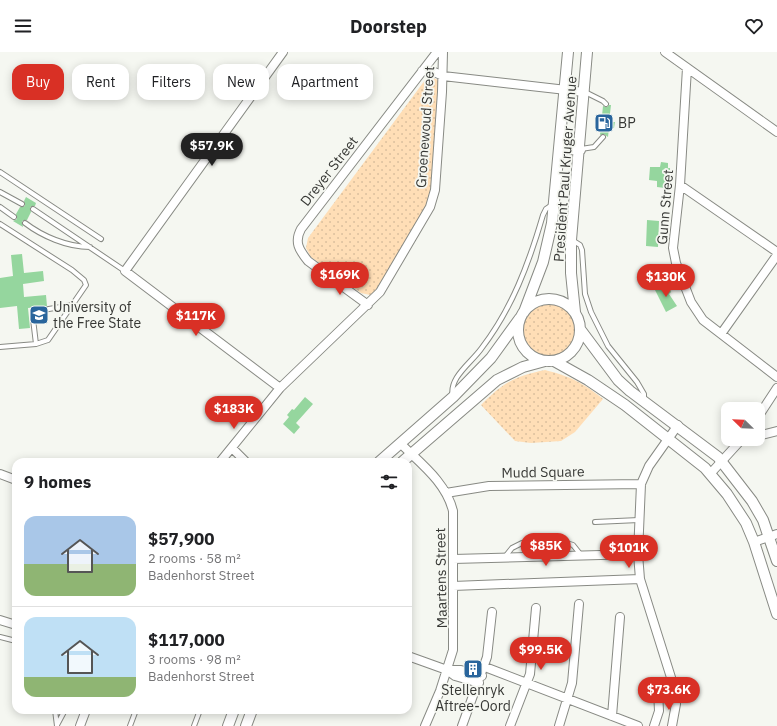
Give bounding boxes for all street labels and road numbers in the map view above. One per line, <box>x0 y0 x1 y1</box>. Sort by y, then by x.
street label: Groenewoud Street <box>412 65 438 189</box>
street label: President Paul Kruger Avenue <box>550 75 580 263</box>
street label: Dreyer Street <box>296 132 362 209</box>
street label: Gunn Street <box>653 169 677 245</box>
street label: Mudd Square <box>501 462 585 482</box>
street label: Maartens Street <box>431 528 451 628</box>

